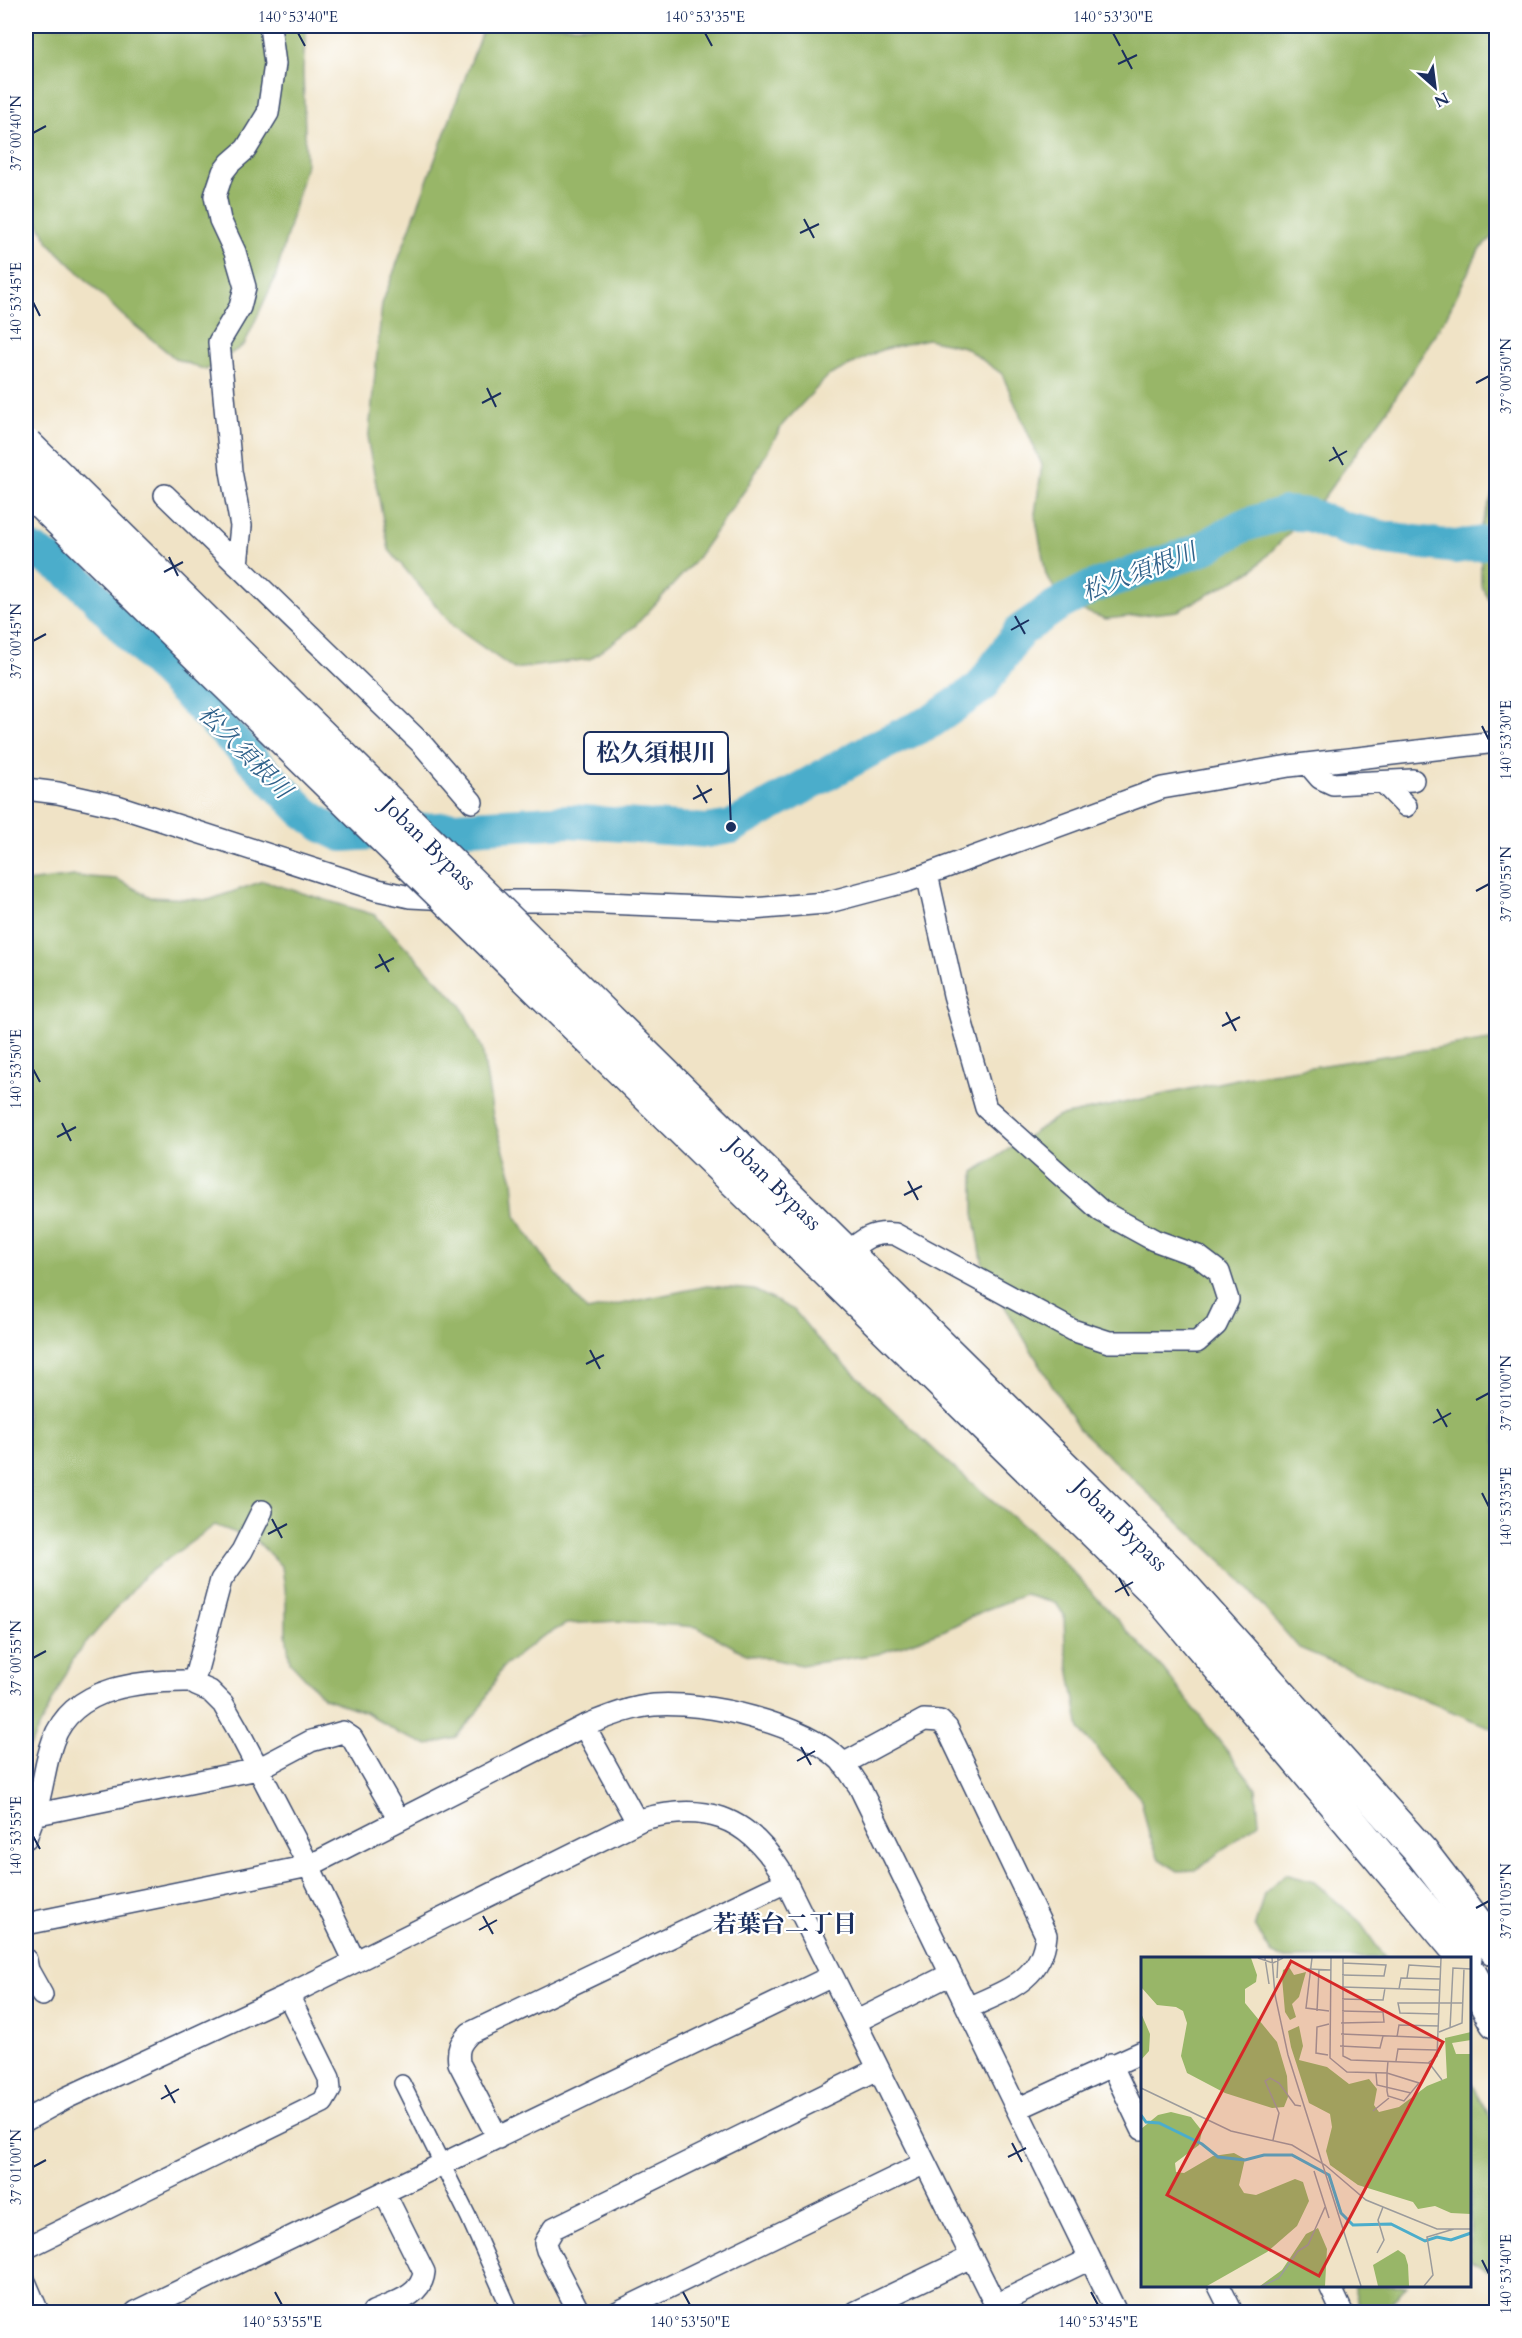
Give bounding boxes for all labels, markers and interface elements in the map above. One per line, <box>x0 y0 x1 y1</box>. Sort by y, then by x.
text: 140°53'40"E <box>258 7 338 27</box>
text: 140°53'35"E <box>665 7 745 27</box>
text: 140°53'30"E <box>1073 7 1153 27</box>
north arrow <box>1405 57 1465 117</box>
text: N <box>1430 86 1453 112</box>
text: 37°00'40"N <box>6 95 26 171</box>
text: 140°53'45"E <box>6 262 26 342</box>
text: 37°00'50"N <box>1496 338 1516 414</box>
water label: 松久須根川 <box>1077 534 1204 609</box>
text: 37°00'45"N <box>6 603 26 679</box>
water label: 松久須根川 <box>191 698 301 809</box>
text: 140°53'30"E <box>1496 700 1516 780</box>
callout: 松久須根川 <box>584 732 728 774</box>
text: 松久須根川 <box>596 737 716 770</box>
street label: Joban Bypass <box>373 788 483 897</box>
text: 37°00'55"N <box>1496 846 1516 922</box>
text: 140°53'50"E <box>6 1029 26 1109</box>
street label: Joban Bypass <box>718 1128 828 1237</box>
text: 37°01'00"N <box>1496 1355 1516 1431</box>
text: 140°53'35"E <box>1496 1467 1516 1547</box>
street label: Joban Bypass <box>1065 1469 1175 1578</box>
text: 37°00'55"N <box>6 1620 26 1696</box>
text: 140°53'55"E <box>6 1796 26 1876</box>
text: 37°01'05"N <box>1496 1863 1516 1939</box>
district label: 若葉台二丁目 <box>713 1908 857 1941</box>
inset map <box>1141 1957 1471 2287</box>
text: 37°01'00"N <box>6 2129 26 2205</box>
text: 140°53'40"E <box>1496 2234 1516 2314</box>
text: 140°53'55"E <box>242 2312 322 2332</box>
text: 140°53'50"E <box>650 2312 730 2332</box>
text: 140°53'45"E <box>1058 2312 1138 2332</box>

